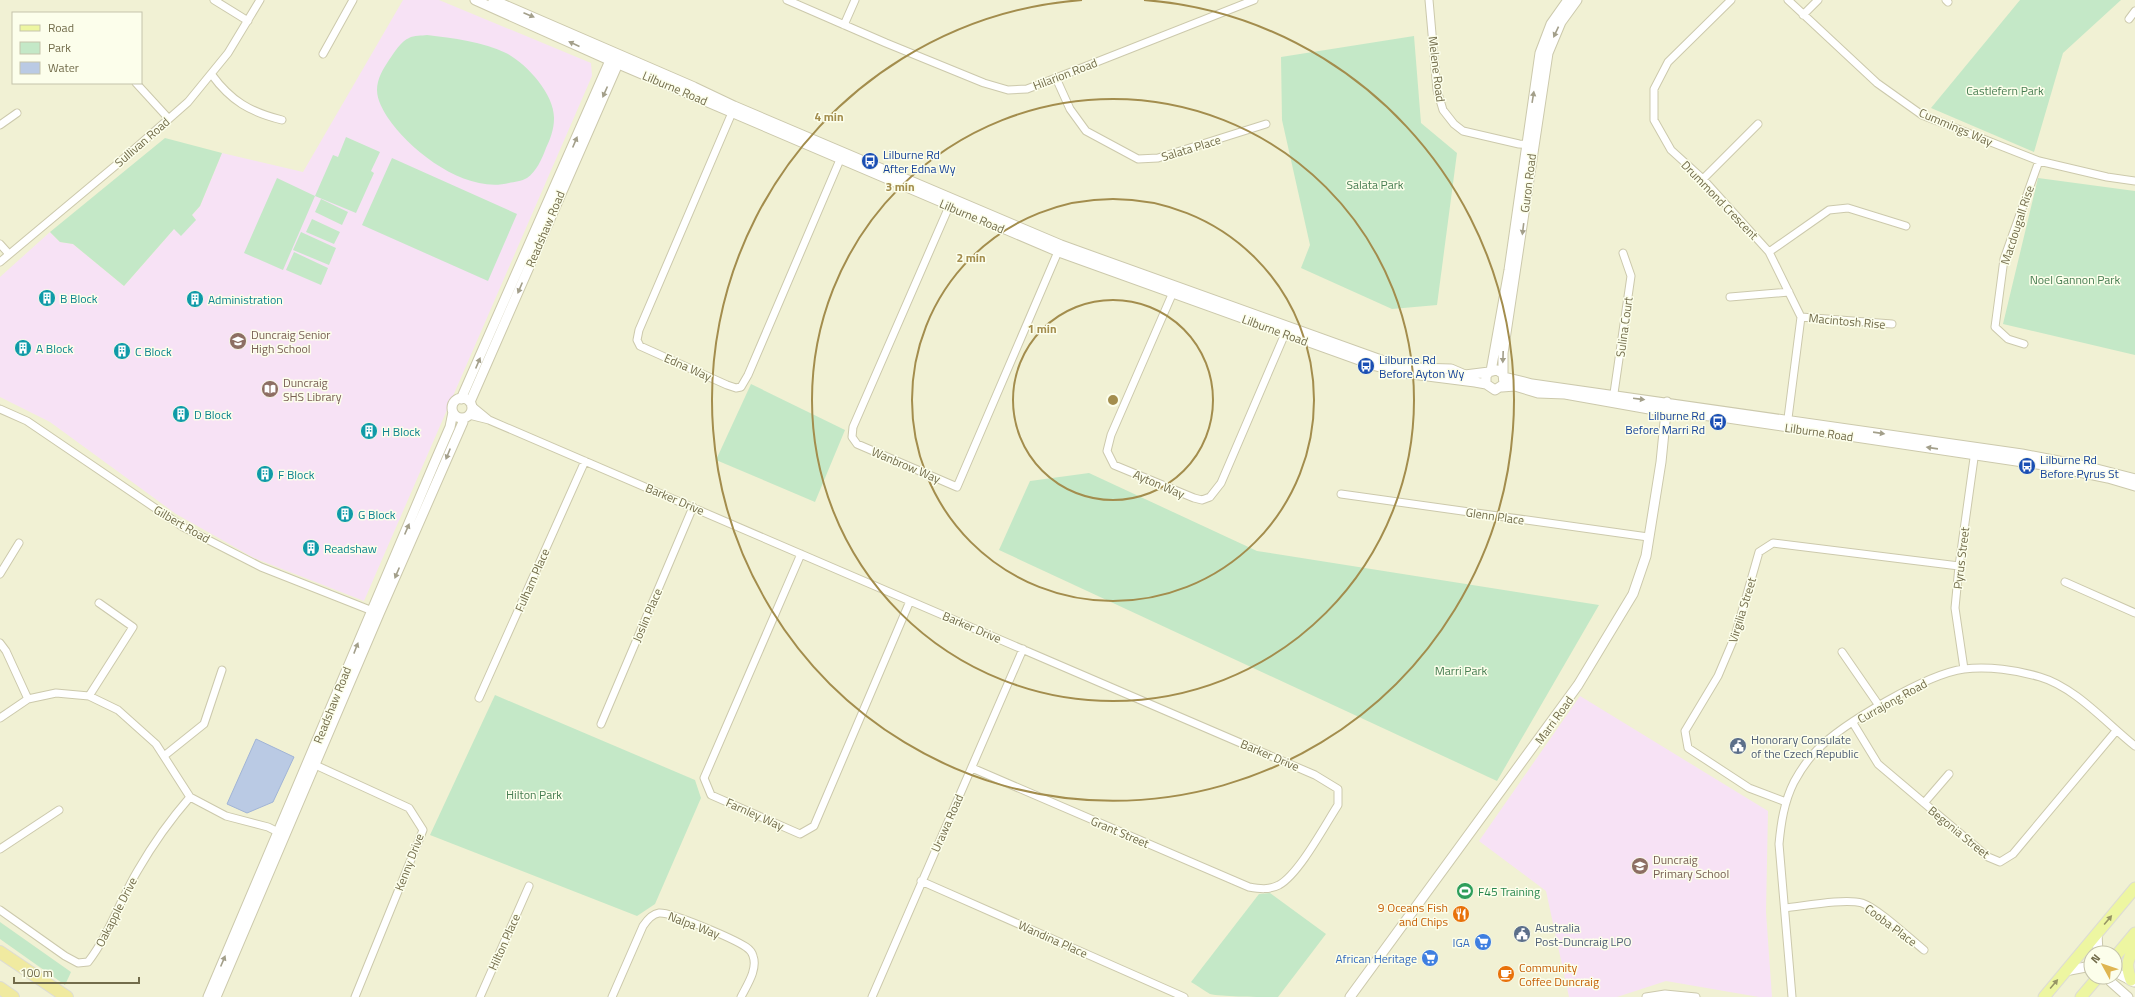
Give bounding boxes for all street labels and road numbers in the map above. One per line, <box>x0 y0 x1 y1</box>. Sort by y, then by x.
street label: Melene Road <box>1424 35 1450 103</box>
street label: Hilarion Road <box>1030 53 1100 95</box>
street label: Lilburne Road <box>639 66 711 110</box>
street label: Cummings Way <box>1916 103 1996 151</box>
street label: Sullivan Road <box>110 113 174 171</box>
street label: Salata Place <box>1159 130 1223 166</box>
street label: Guron Road <box>1515 152 1541 214</box>
street label: Drummond Crescent <box>1677 156 1764 245</box>
street label: Macdougall Rise <box>1995 183 2039 267</box>
street label: Readshaw Road <box>520 188 570 270</box>
street label: Lilburne Road <box>936 194 1008 238</box>
street label: Sulina Court <box>1610 295 1638 358</box>
street label: Macintosh Rise <box>1808 308 1886 334</box>
street label: Lilburne Road <box>1239 309 1311 351</box>
street label: Edna Way <box>661 348 715 386</box>
street label: Lilburne Road <box>1783 418 1855 446</box>
street label: Wanbrow Way <box>868 442 944 488</box>
street label: Ayton Way <box>1130 465 1188 503</box>
street label: Barker Drive <box>643 478 707 520</box>
street label: Gilbert Road <box>150 500 214 548</box>
street label: Glenn Place <box>1465 502 1525 530</box>
street label: Pyrus Street <box>1948 525 1974 590</box>
street label: Fulham Place <box>510 545 554 615</box>
street label: Virgilia Street <box>1723 574 1761 645</box>
street label: Joslin Place <box>627 585 667 645</box>
street label: Barker Drive <box>940 606 1004 648</box>
street label: Readshaw Road <box>308 664 356 746</box>
street label: Currajong Road <box>1854 674 1930 728</box>
street label: Marri Road <box>1530 692 1578 748</box>
street label: Barker Drive <box>1238 734 1302 776</box>
street label: Urawa Road <box>926 791 968 855</box>
street label: Farnley Way <box>723 793 787 835</box>
street label: Begonia Street <box>1924 801 1995 863</box>
street label: Grant Street <box>1088 811 1153 853</box>
street label: Kenny Drive <box>389 830 429 894</box>
street label: Oakapple Drive <box>90 874 142 950</box>
street label: Cooba Place <box>1861 899 1921 951</box>
street label: Nalpa Way <box>665 906 723 944</box>
street label: Hilton Place <box>483 911 525 973</box>
street label: Wandina Place <box>1015 915 1091 963</box>

